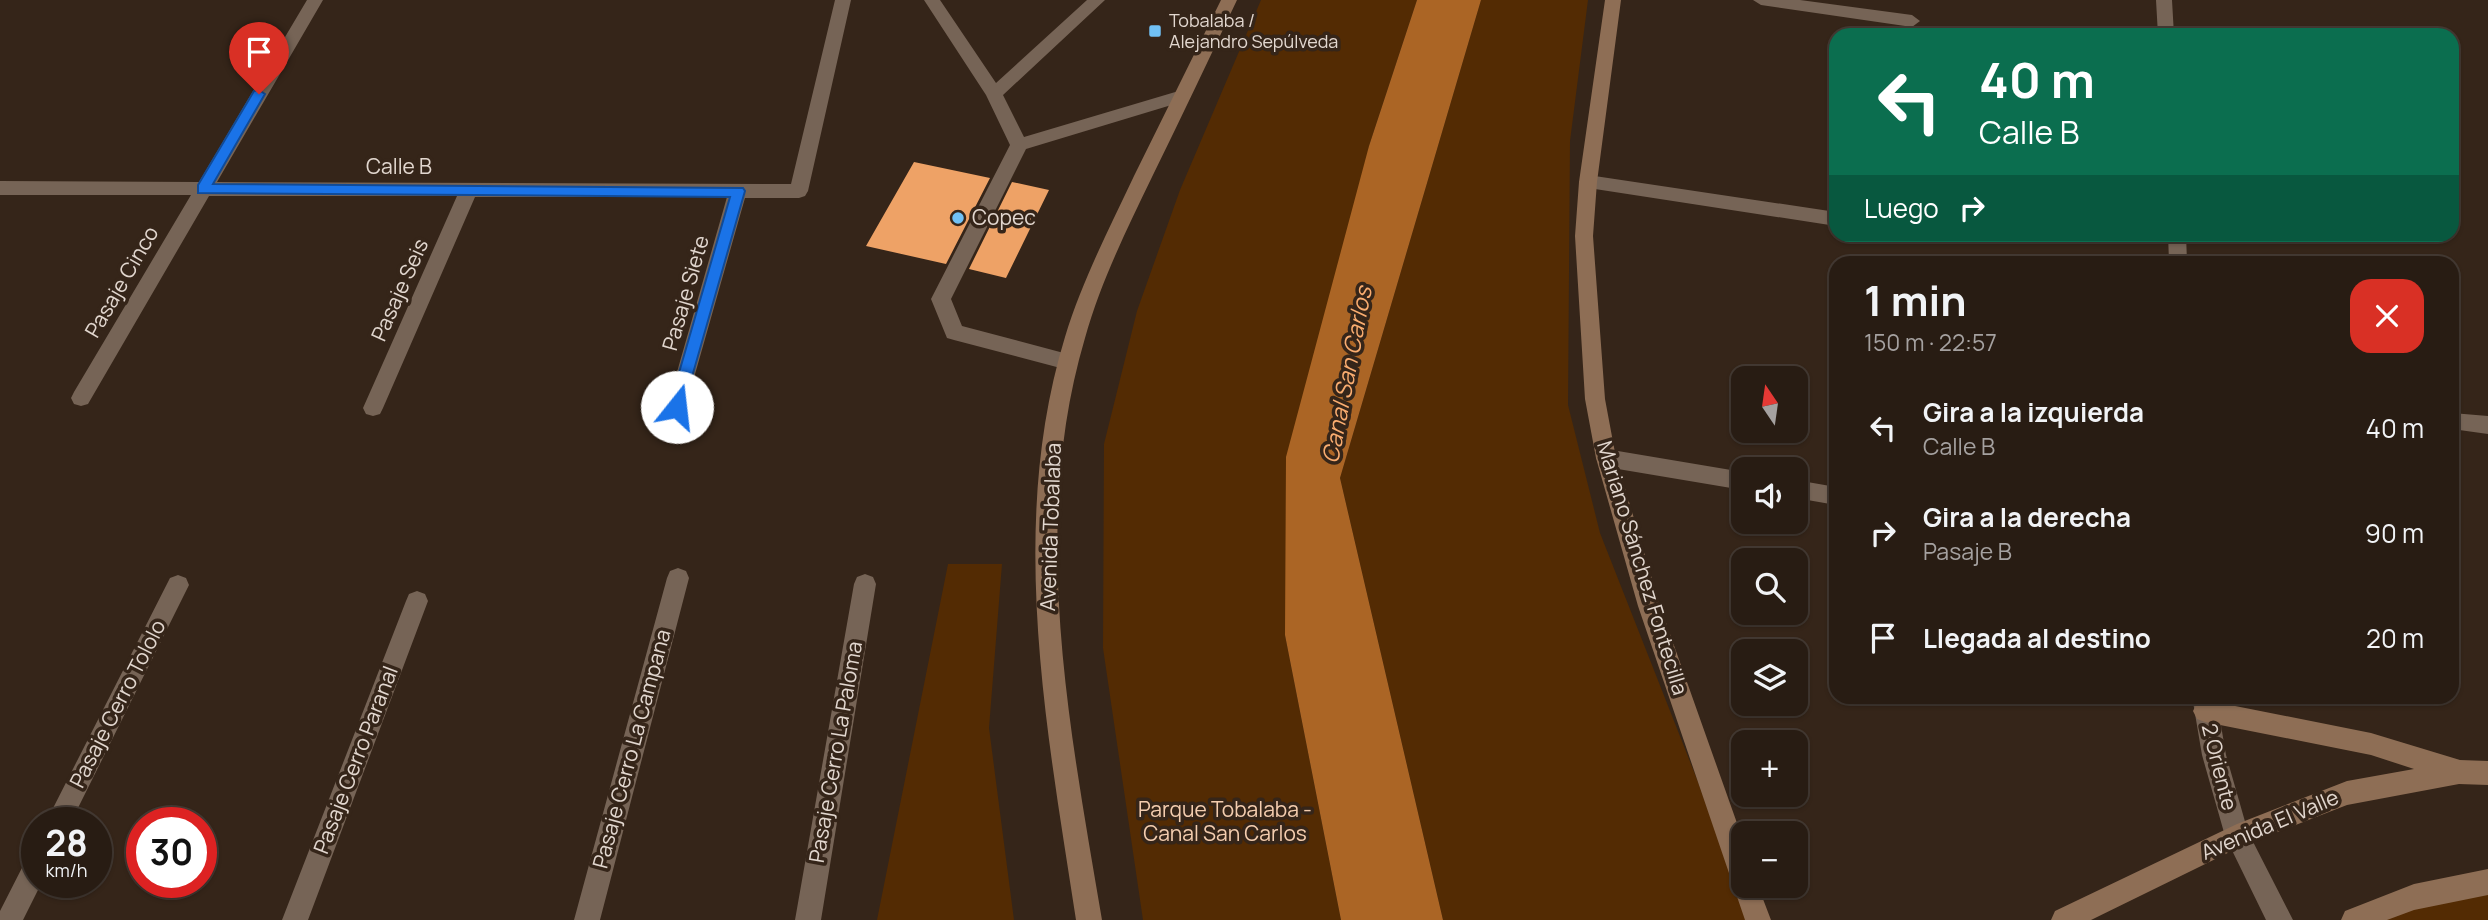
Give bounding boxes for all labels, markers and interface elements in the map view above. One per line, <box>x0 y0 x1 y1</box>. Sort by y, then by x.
place label: Tobalaba / Alejandro Sepúlveda <box>1169 8 1338 53</box>
pin <box>229 22 289 94</box>
marker: Tobalaba / Alejandro Sepúlveda <box>1147 23 1163 39</box>
icon: arrive <box>240 33 278 71</box>
text: 40 m <box>1979 46 2095 113</box>
icon: left <box>1864 56 1955 147</box>
text: Calle B <box>1979 110 2079 154</box>
street label: Calle B <box>366 152 432 180</box>
icon: right <box>1953 189 1991 227</box>
text: Luego <box>1864 190 1939 226</box>
place label: Copec <box>972 203 1036 231</box>
marker: Copec <box>950 210 966 226</box>
street label: Pasaje Cinco <box>78 221 164 342</box>
street label: Pasaje Siete <box>655 232 715 354</box>
street label: Pasaje Seis <box>364 234 434 345</box>
text: 1 min <box>1864 271 1967 329</box>
button: close <box>2350 279 2424 353</box>
water label: Canal San Carlos <box>1313 282 1379 466</box>
text: 150 m · 22:57 <box>1864 326 1997 358</box>
north arrow <box>1731 366 1808 443</box>
map controls <box>1731 366 1808 898</box>
position arrow <box>640 370 714 444</box>
text: Gira a la izquierda <box>1923 394 2144 430</box>
icon: left <box>1864 409 1902 447</box>
text: 40 m <box>2366 410 2424 446</box>
text: Calle B <box>1923 430 1995 462</box>
street label: Mariano Sánchez Fontecilla <box>1591 437 1695 698</box>
street label: Avenida Tobalaba <box>1033 442 1067 612</box>
button: sound <box>1731 457 1808 534</box>
text: Gira a la derecha <box>1923 499 2131 535</box>
icon: right <box>1864 514 1902 552</box>
text: 90 m <box>2365 515 2424 551</box>
text: Pasaje B <box>1923 535 2012 567</box>
button: search <box>1731 548 1808 625</box>
street label: Pasaje Cerro Tololo <box>63 615 172 792</box>
icon: arrive <box>1864 619 1902 657</box>
text: Llegada al destino <box>1923 620 2151 656</box>
text: 20 m <box>2366 620 2424 656</box>
street label: Pasaje Cerro La Campana <box>586 626 676 871</box>
street label: Pasaje Cerro La Paloma <box>802 639 868 865</box>
button: layers <box>1731 639 1808 716</box>
street label: Pasaje Cerro Paranal <box>306 662 404 857</box>
street label: 2 Oriente <box>2196 720 2244 813</box>
button: + <box>1731 730 1808 807</box>
street label: Avenida El Valle <box>2197 782 2343 866</box>
park label: Parque Tobalaba - Canal San Carlos <box>1138 795 1312 847</box>
speed limit sign: 30 <box>126 807 217 898</box>
text: 28 <box>45 819 88 867</box>
button: − <box>1731 821 1808 898</box>
text: km/h <box>46 858 87 882</box>

